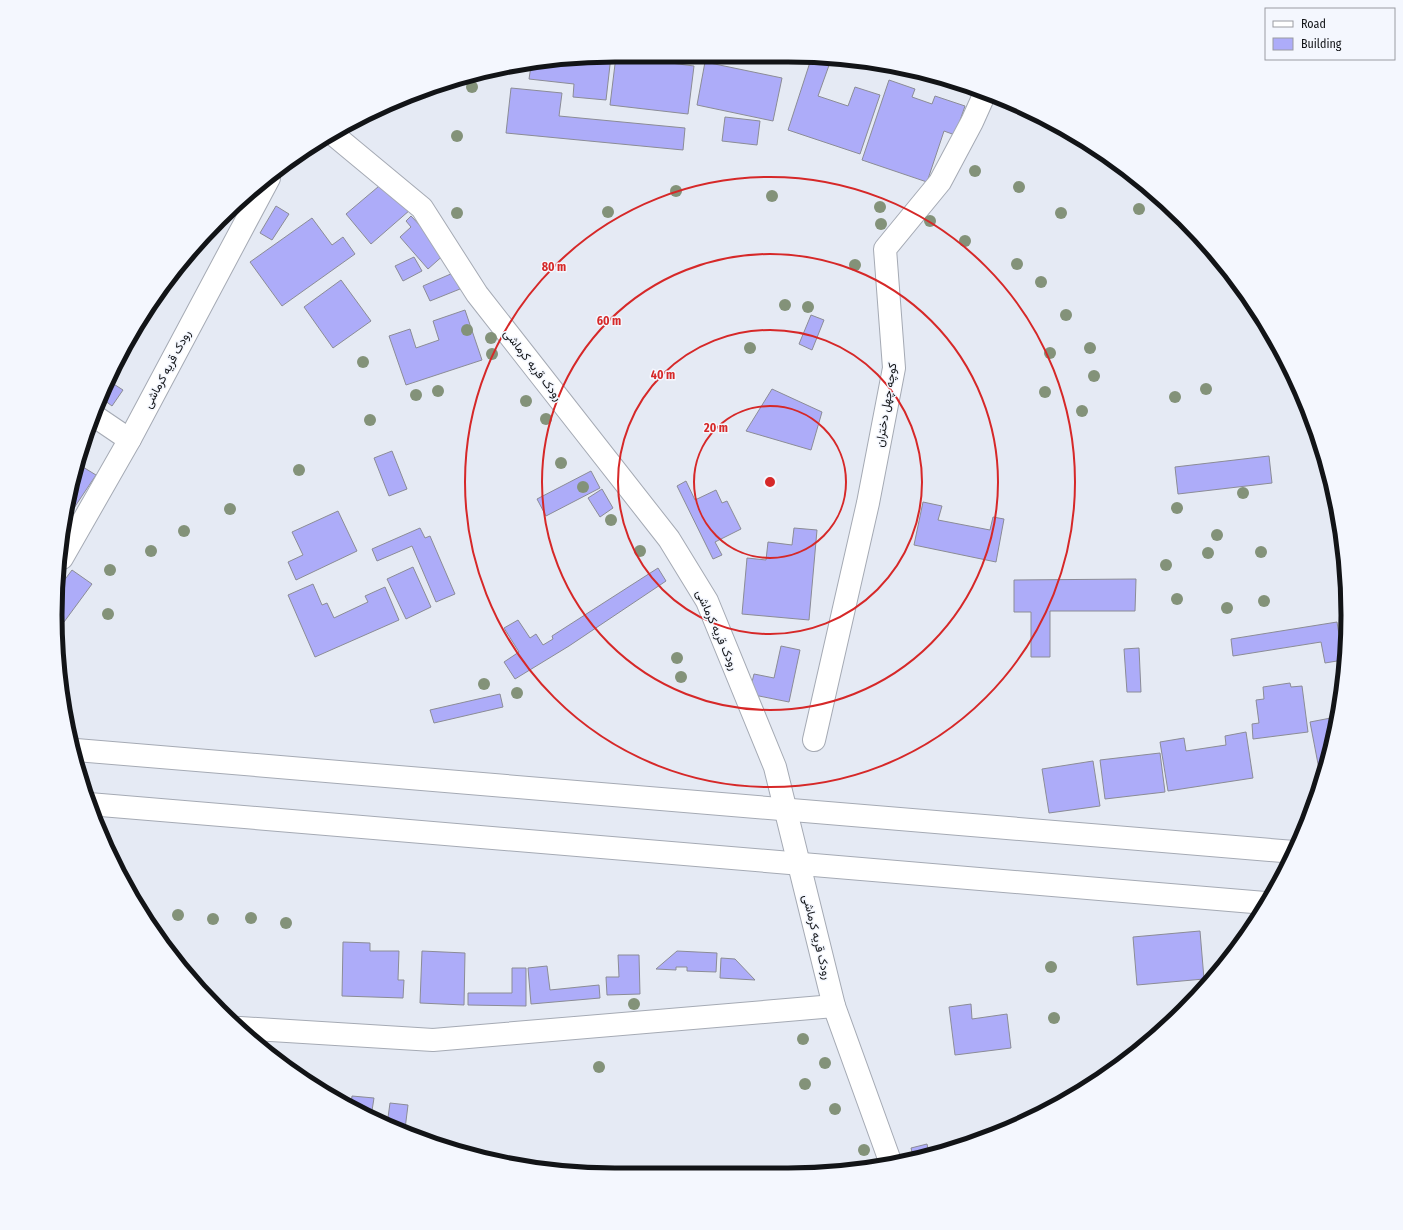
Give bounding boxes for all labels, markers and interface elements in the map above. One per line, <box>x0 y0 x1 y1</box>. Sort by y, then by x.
legend <box>1265 8 1395 60</box>
text: Road <box>1301 17 1326 31</box>
text: Building <box>1301 37 1342 51</box>
text: 80 m <box>542 260 566 274</box>
text: 60 m <box>597 314 621 328</box>
street label: رودک قریه کرماشی <box>500 326 565 404</box>
street label: رودک قریه کرماشی <box>140 327 194 411</box>
street label: کوچه چهل دختران <box>872 362 901 448</box>
text: 40 m <box>651 368 675 382</box>
text: 20 m <box>703 421 728 435</box>
centre of rings <box>763 475 777 489</box>
street label: رودک قریه کرماشی <box>692 587 741 673</box>
street label: رودک قریه کرماشی <box>799 893 834 981</box>

